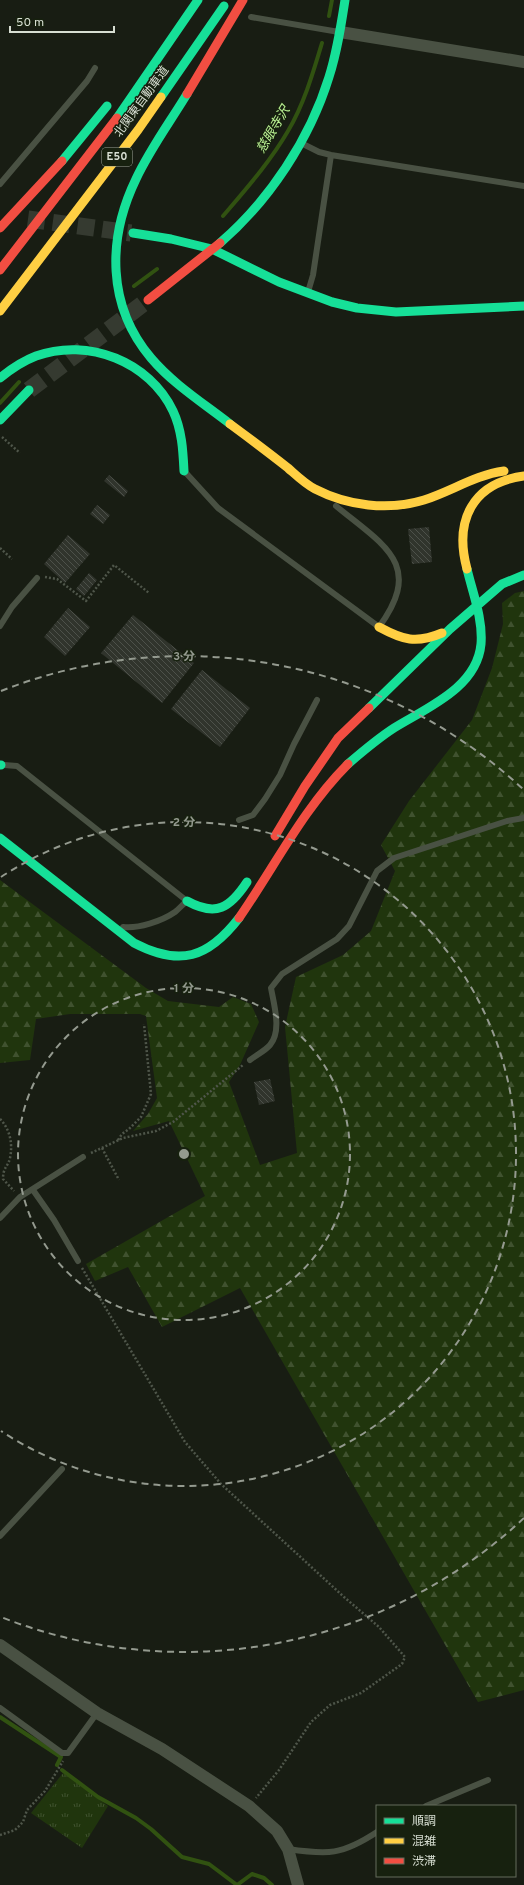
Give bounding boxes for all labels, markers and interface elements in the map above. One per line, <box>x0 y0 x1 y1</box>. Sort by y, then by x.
scale bar <box>10 8 114 34</box>
text: 50 m <box>16 15 44 31</box>
street label: 北関東自動車道 <box>111 63 173 141</box>
water label: 慈眼寺沢 <box>254 102 295 156</box>
road number: E50 <box>102 148 132 166</box>
text: 3 分 <box>173 649 195 665</box>
text: 2 分 <box>173 815 195 831</box>
text: 1 分 <box>174 981 194 997</box>
centre of rings <box>177 1147 191 1161</box>
legend <box>376 1805 516 1877</box>
text: 順調 <box>412 1814 436 1830</box>
text: 混雑 <box>412 1834 436 1850</box>
text: 渋滞 <box>412 1854 436 1870</box>

